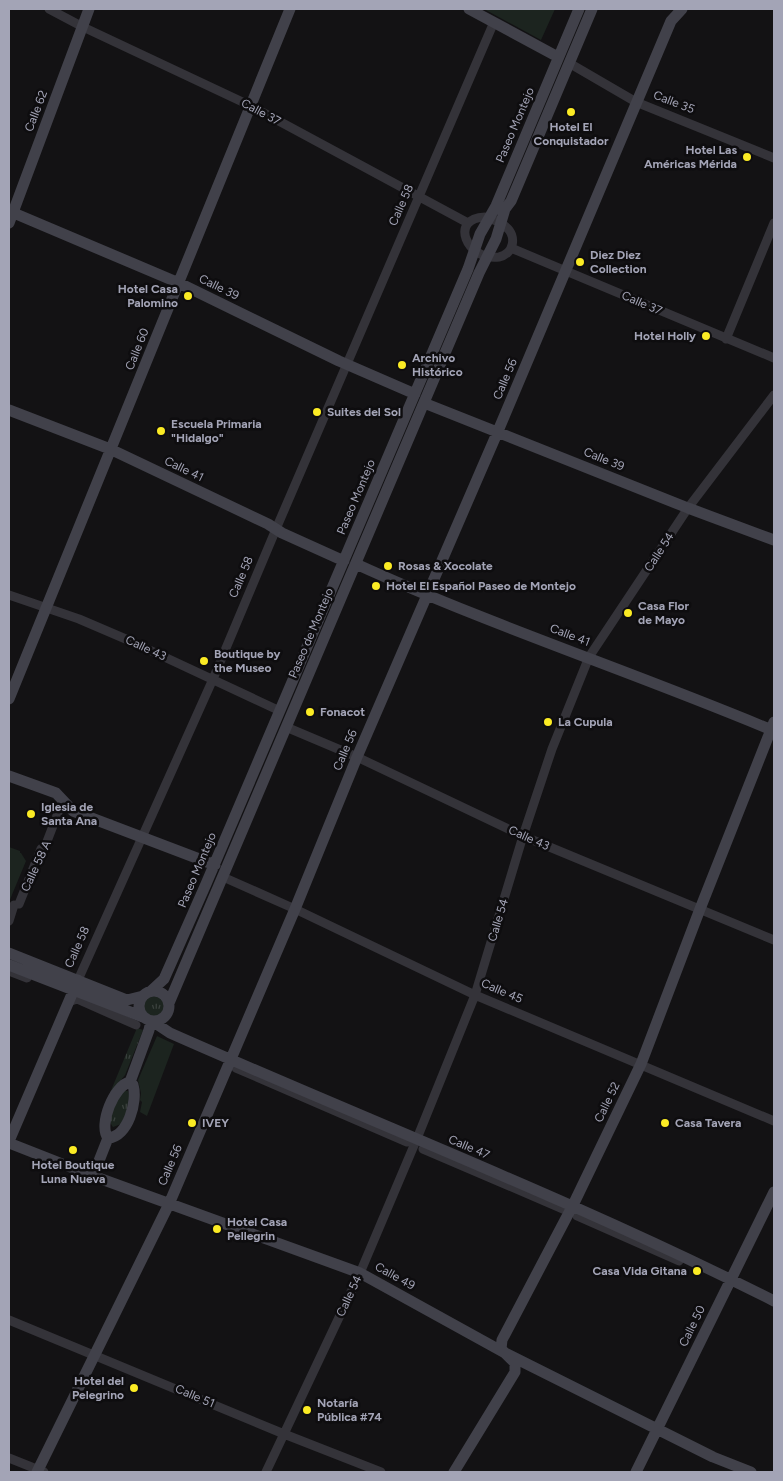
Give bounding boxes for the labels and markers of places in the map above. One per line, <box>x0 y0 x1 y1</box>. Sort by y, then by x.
marker: Hotel El Conquistador <box>565 106 577 118</box>
place label: Hotel El Conquistador <box>534 120 609 148</box>
place label: Hotel Las Américas Mérida <box>644 143 737 171</box>
marker: Hotel Las Américas Mérida <box>741 151 753 163</box>
place label: Diez Diez Collection <box>590 248 647 276</box>
marker: Diez Diez Collection <box>574 256 586 268</box>
place label: Hotel Casa Palomino <box>118 282 178 310</box>
marker: Hotel Casa Palomino <box>182 290 194 302</box>
place label: Hotel Holly <box>634 329 696 343</box>
marker: Hotel Holly <box>700 330 712 342</box>
place label: Archivo Histórico <box>412 351 463 379</box>
marker: Archivo Histórico <box>396 359 408 371</box>
place label: Suites del Sol <box>327 405 401 419</box>
marker: Suites del Sol <box>311 406 323 418</box>
place label: Escuela Primaria "Hidalgo" <box>171 417 262 445</box>
marker: Escuela Primaria "Hidalgo" <box>155 425 167 437</box>
place label: Rosas & Xocolate <box>398 559 493 573</box>
marker: Rosas & Xocolate <box>382 560 394 572</box>
place label: Hotel El Español Paseo de Montejo <box>386 579 576 593</box>
marker: Hotel El Español Paseo de Montejo <box>370 580 382 592</box>
place label: Casa Flor de Mayo <box>638 599 690 627</box>
marker: Casa Flor de Mayo <box>622 607 634 619</box>
place label: Boutique by the Museo <box>214 647 280 675</box>
marker: Boutique by the Museo <box>198 655 210 667</box>
place label: Fonacot <box>320 705 365 719</box>
marker: Fonacot <box>304 706 316 718</box>
place label: La Cupula <box>558 715 613 729</box>
marker: La Cupula <box>542 716 554 728</box>
place label: Iglesia de Santa Ana <box>41 800 97 828</box>
marker: Iglesia de Santa Ana <box>25 808 37 820</box>
place label: IVEY <box>202 1116 229 1130</box>
place label: Casa Tavera <box>675 1116 741 1130</box>
marker: IVEY <box>186 1117 198 1129</box>
marker: Casa Tavera <box>659 1117 671 1129</box>
marker: Hotel Boutique Luna Nueva <box>67 1144 79 1156</box>
place label: Hotel Boutique Luna Nueva <box>32 1158 115 1186</box>
place label: Hotel Casa Pellegrin <box>227 1215 287 1243</box>
marker: Hotel Casa Pellegrin <box>211 1223 223 1235</box>
place label: Casa Vida Gitana <box>592 1264 687 1278</box>
marker: Casa Vida Gitana <box>691 1265 703 1277</box>
place label: Hotel del Pelegrino <box>72 1374 124 1402</box>
marker: Hotel del Pelegrino <box>128 1382 140 1394</box>
place label: Notaría Pública #74 <box>317 1396 382 1424</box>
marker: Notaría Pública #74 <box>301 1404 313 1416</box>

